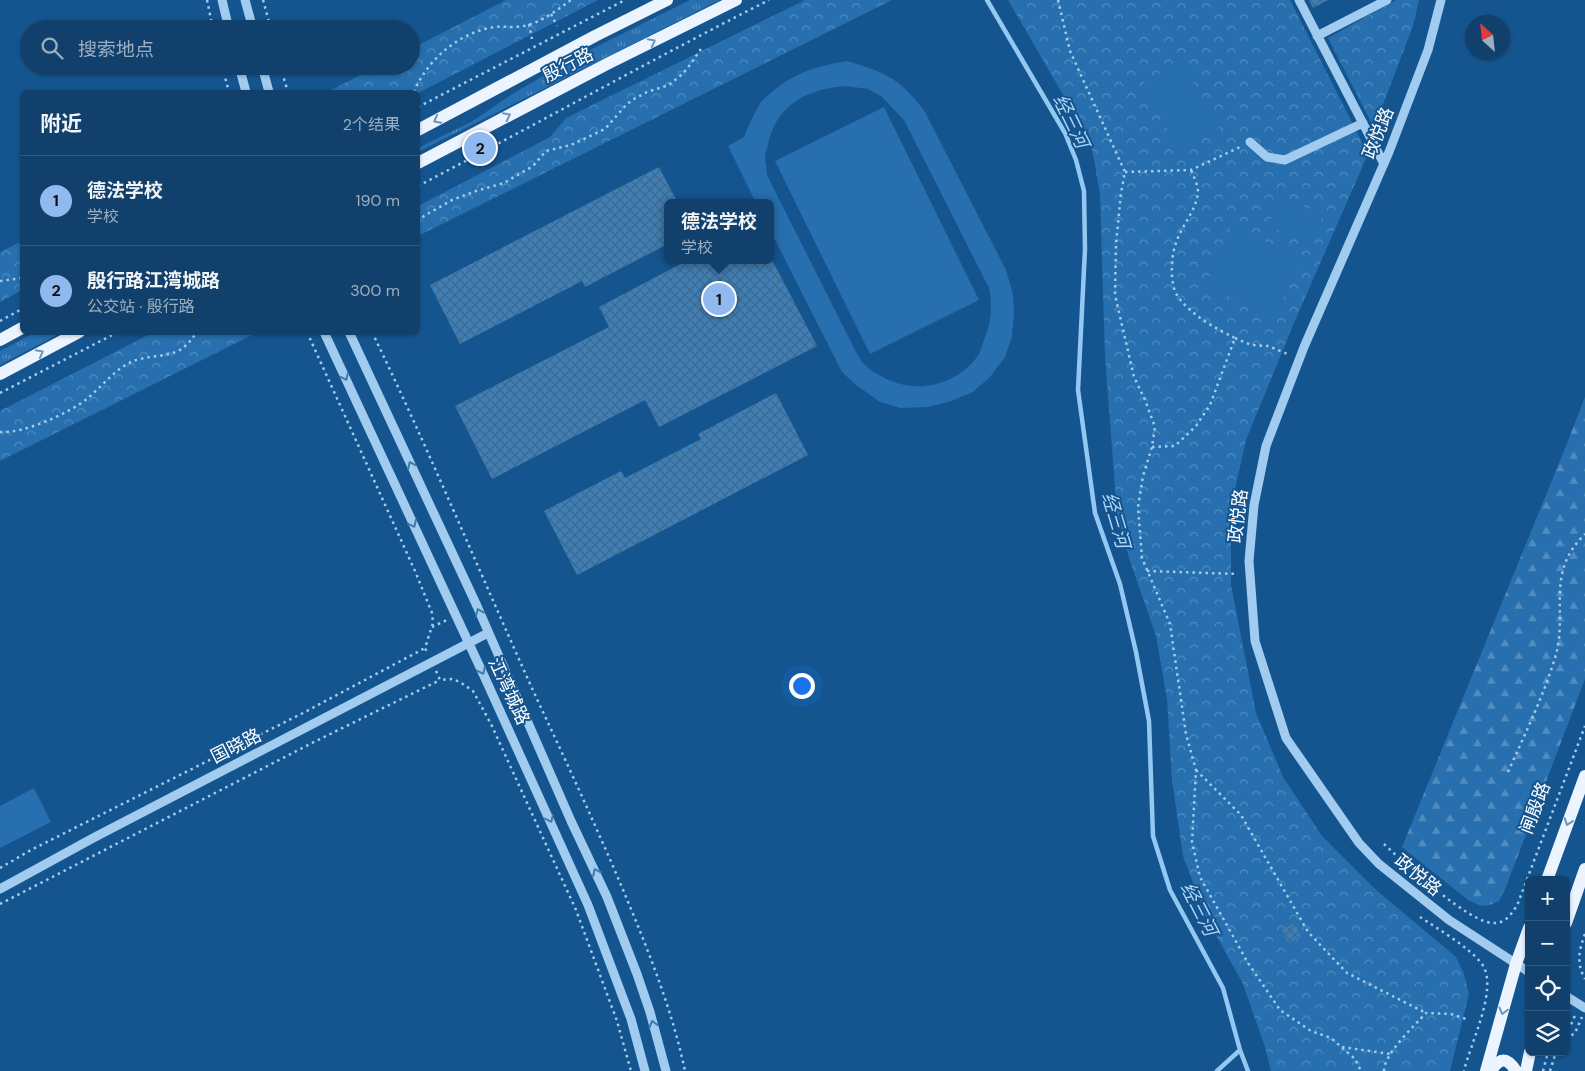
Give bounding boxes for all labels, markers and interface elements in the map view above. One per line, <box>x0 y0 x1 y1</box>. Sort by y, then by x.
north arrow <box>1465 15 1510 60</box>
search box <box>20 20 420 75</box>
icon: search <box>38 34 66 62</box>
text: 搜索地点 <box>78 37 154 62</box>
one-way arrow <box>647 38 656 48</box>
street label: 殷行路 <box>538 42 598 88</box>
water label: 经三河 <box>1047 90 1096 156</box>
street label: 政悦路 <box>1357 103 1399 163</box>
text: 附近 <box>40 110 82 138</box>
one-way arrow <box>502 112 511 122</box>
text: 2个结果 <box>343 114 400 135</box>
one-way arrow <box>434 114 443 124</box>
pin: 2 <box>464 129 496 167</box>
text: 德法学校 <box>87 178 163 203</box>
text: 1 <box>53 190 59 211</box>
text: 190 m <box>356 190 400 211</box>
popup <box>664 199 774 264</box>
text: 学校 <box>87 206 119 227</box>
text: 德法学校 <box>681 209 757 234</box>
text: 学校 <box>681 237 713 258</box>
text: 殷行路江湾城路 <box>87 268 220 293</box>
text: 2 <box>51 280 61 301</box>
text: 300 m <box>350 280 400 301</box>
pin: 1 <box>703 280 735 318</box>
text: 公交站 · 殷行路 <box>87 296 195 317</box>
one-way arrow <box>34 349 43 359</box>
one-way arrow <box>338 372 349 381</box>
one-way arrow <box>406 461 417 470</box>
street label: 政悦路 <box>1223 488 1253 544</box>
water label: 经三河 <box>1096 489 1137 555</box>
one-way arrow <box>407 519 418 528</box>
one-way arrow <box>475 608 485 617</box>
street label: 江湾城路 <box>483 653 535 729</box>
one-way arrow <box>476 666 486 675</box>
your location <box>789 673 815 699</box>
street label: 国晓路 <box>206 723 266 769</box>
street label: 闸殷路 <box>1514 778 1556 838</box>
one-way arrow <box>544 814 554 823</box>
one-way arrow <box>1564 817 1574 826</box>
street label: 政悦路 <box>1389 849 1447 901</box>
one-way arrow <box>591 868 602 877</box>
map controls <box>1525 876 1570 1056</box>
button: + <box>1525 876 1570 921</box>
water label: 经三河 <box>1175 878 1225 944</box>
button: − <box>1525 921 1570 966</box>
button: locate <box>1525 966 1570 1011</box>
one-way arrow <box>1498 1006 1508 1014</box>
button: layers <box>1525 1011 1570 1056</box>
one-way arrow <box>648 1020 659 1028</box>

